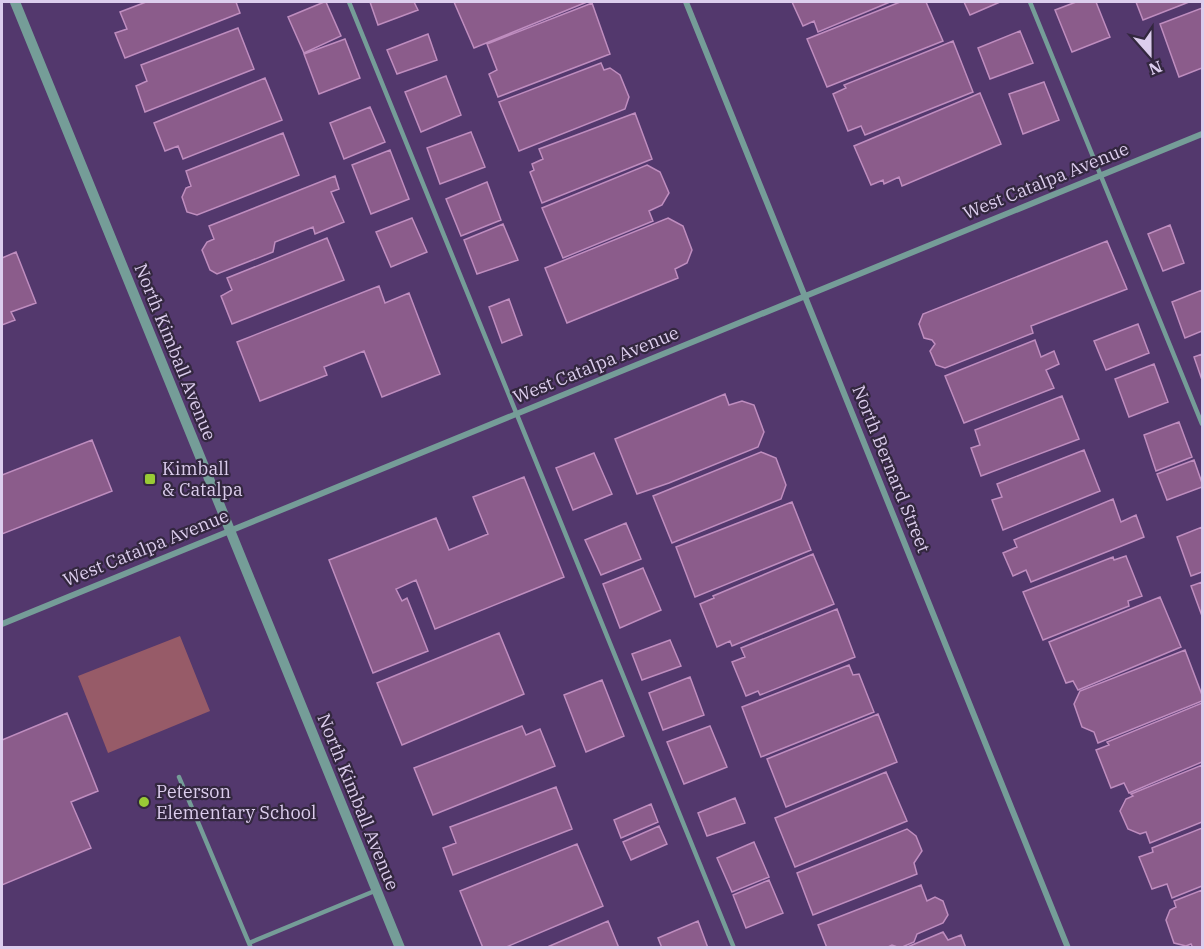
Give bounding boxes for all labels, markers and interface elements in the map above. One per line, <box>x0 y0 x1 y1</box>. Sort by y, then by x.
north arrow <box>1120 24 1180 84</box>
text: N <box>1146 56 1165 80</box>
street label: West Catalpa Avenue <box>960 137 1132 224</box>
street label: North Kimball Avenue <box>129 260 221 444</box>
street label: West Catalpa Avenue <box>510 321 682 408</box>
street label: North Bernard Street <box>847 382 936 556</box>
place label: Kimball & Catalpa <box>162 457 243 501</box>
marker: Kimball & Catalpa <box>143 472 157 486</box>
street label: West Catalpa Avenue <box>60 504 232 591</box>
street label: North Kimball Avenue <box>312 710 404 894</box>
place label: Peterson Elementary School <box>156 780 316 824</box>
marker: Peterson Elementary School <box>137 795 151 809</box>

